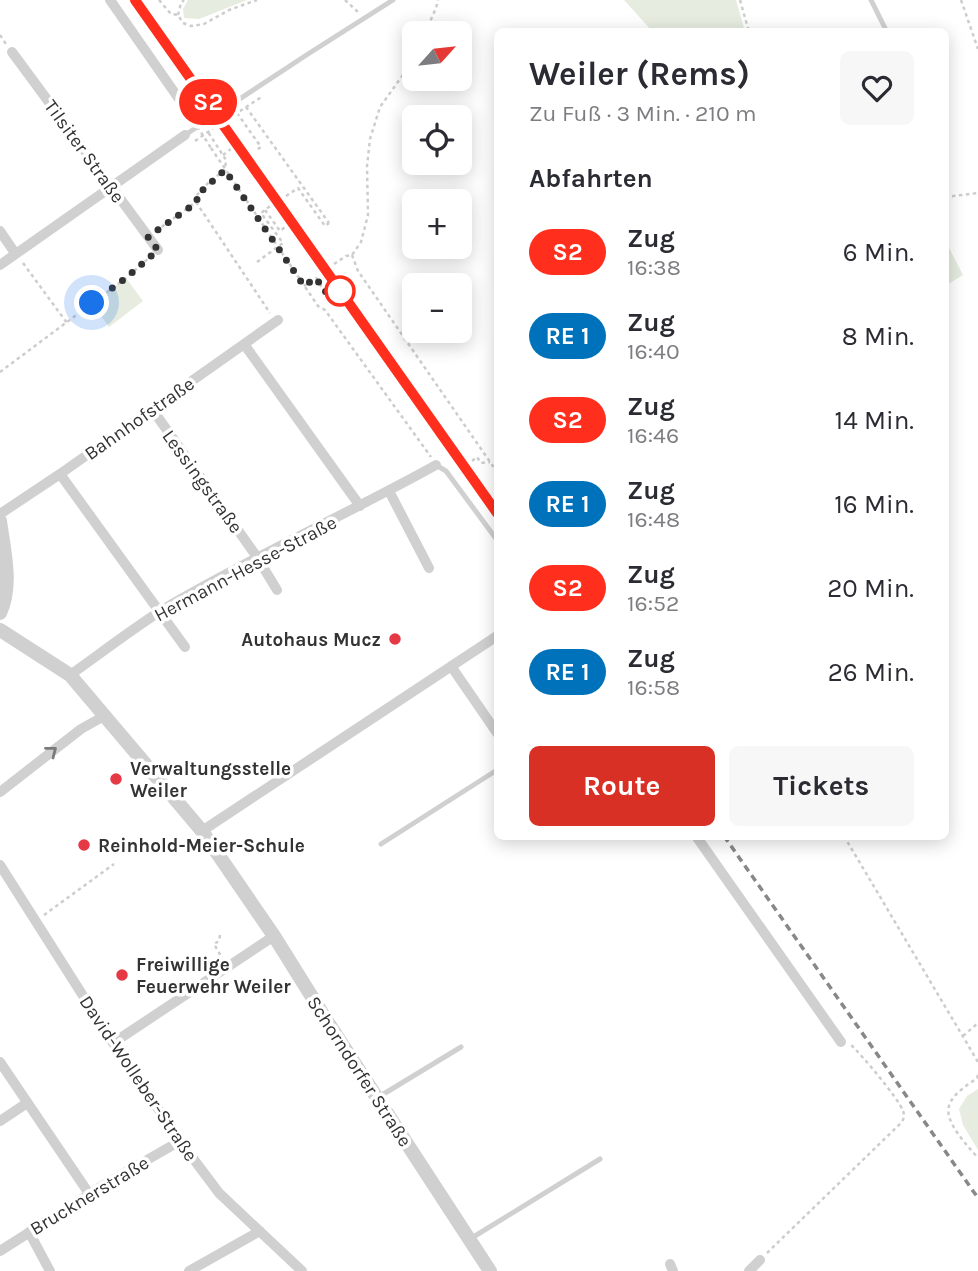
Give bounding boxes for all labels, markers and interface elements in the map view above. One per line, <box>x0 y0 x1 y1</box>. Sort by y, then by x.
north arrow <box>402 21 472 91</box>
map controls <box>402 21 472 343</box>
button: heart <box>840 51 914 125</box>
text: Weiler (Rems) <box>529 55 750 93</box>
line badge: S2 <box>176 79 240 125</box>
text: S2 <box>193 88 223 116</box>
street label: Tilsiter Straße <box>39 96 129 207</box>
text: Zu Fuß · 3 Min. · 210 m <box>529 100 757 127</box>
button: locate <box>402 105 472 175</box>
text: Abfahrten <box>529 163 653 194</box>
button: + <box>402 189 472 259</box>
text: Zug <box>627 223 675 254</box>
text: 6 Min. <box>843 237 914 268</box>
text: S2 <box>553 238 582 266</box>
text: 16:38 <box>627 254 681 281</box>
button: − <box>402 273 472 343</box>
unlabelled marker <box>325 276 355 306</box>
your location <box>74 285 109 320</box>
text: Zug <box>627 307 675 338</box>
text: 8 Min. <box>842 321 914 352</box>
text: RE 1 <box>545 322 590 350</box>
text: 16:40 <box>627 338 680 365</box>
street label: Bahnhofstraße <box>80 373 199 465</box>
text: Zug <box>627 391 675 422</box>
text: 14 Min. <box>835 405 914 436</box>
text: S2 <box>553 406 582 434</box>
text: 16:46 <box>627 422 679 449</box>
street label: Lessingstraße <box>157 426 247 538</box>
text: Zug <box>627 475 675 506</box>
text: 16 Min. <box>834 489 914 520</box>
text: RE 1 <box>545 490 590 518</box>
text: 16:48 <box>627 506 680 533</box>
street label: Hermann-Hesse-Straße <box>151 511 340 626</box>
text: Zug <box>627 559 675 590</box>
text: 20 Min. <box>827 573 914 604</box>
text: S2 <box>553 574 582 602</box>
text: 16:52 <box>627 590 679 617</box>
place label: Autohaus Mucz <box>241 629 381 651</box>
marker: Autohaus Mucz <box>387 631 403 647</box>
text: Zug <box>627 643 675 674</box>
text: 26 Min. <box>828 657 914 688</box>
text: RE 1 <box>545 658 590 686</box>
text: 16:58 <box>627 674 680 701</box>
button: Route <box>529 746 715 826</box>
button: Tickets <box>729 746 914 826</box>
one-way arrow <box>44 747 56 760</box>
place label: Verwaltungsstelle Weiler <box>130 758 291 802</box>
marker: Verwaltungsstelle Weiler <box>108 771 124 787</box>
place label: Reinhold-Meier-Schule <box>98 835 305 857</box>
marker: Reinhold-Meier-Schule <box>76 837 92 853</box>
place label: Freiwillige Feuerwehr Weiler <box>136 954 291 998</box>
marker: Freiwillige Feuerwehr Weiler <box>114 967 130 983</box>
street label: David-Wolleber-Straße <box>74 992 202 1166</box>
street label: Schorndorfer Straße <box>302 992 416 1151</box>
street label: Brucknerstraße <box>26 1152 153 1240</box>

